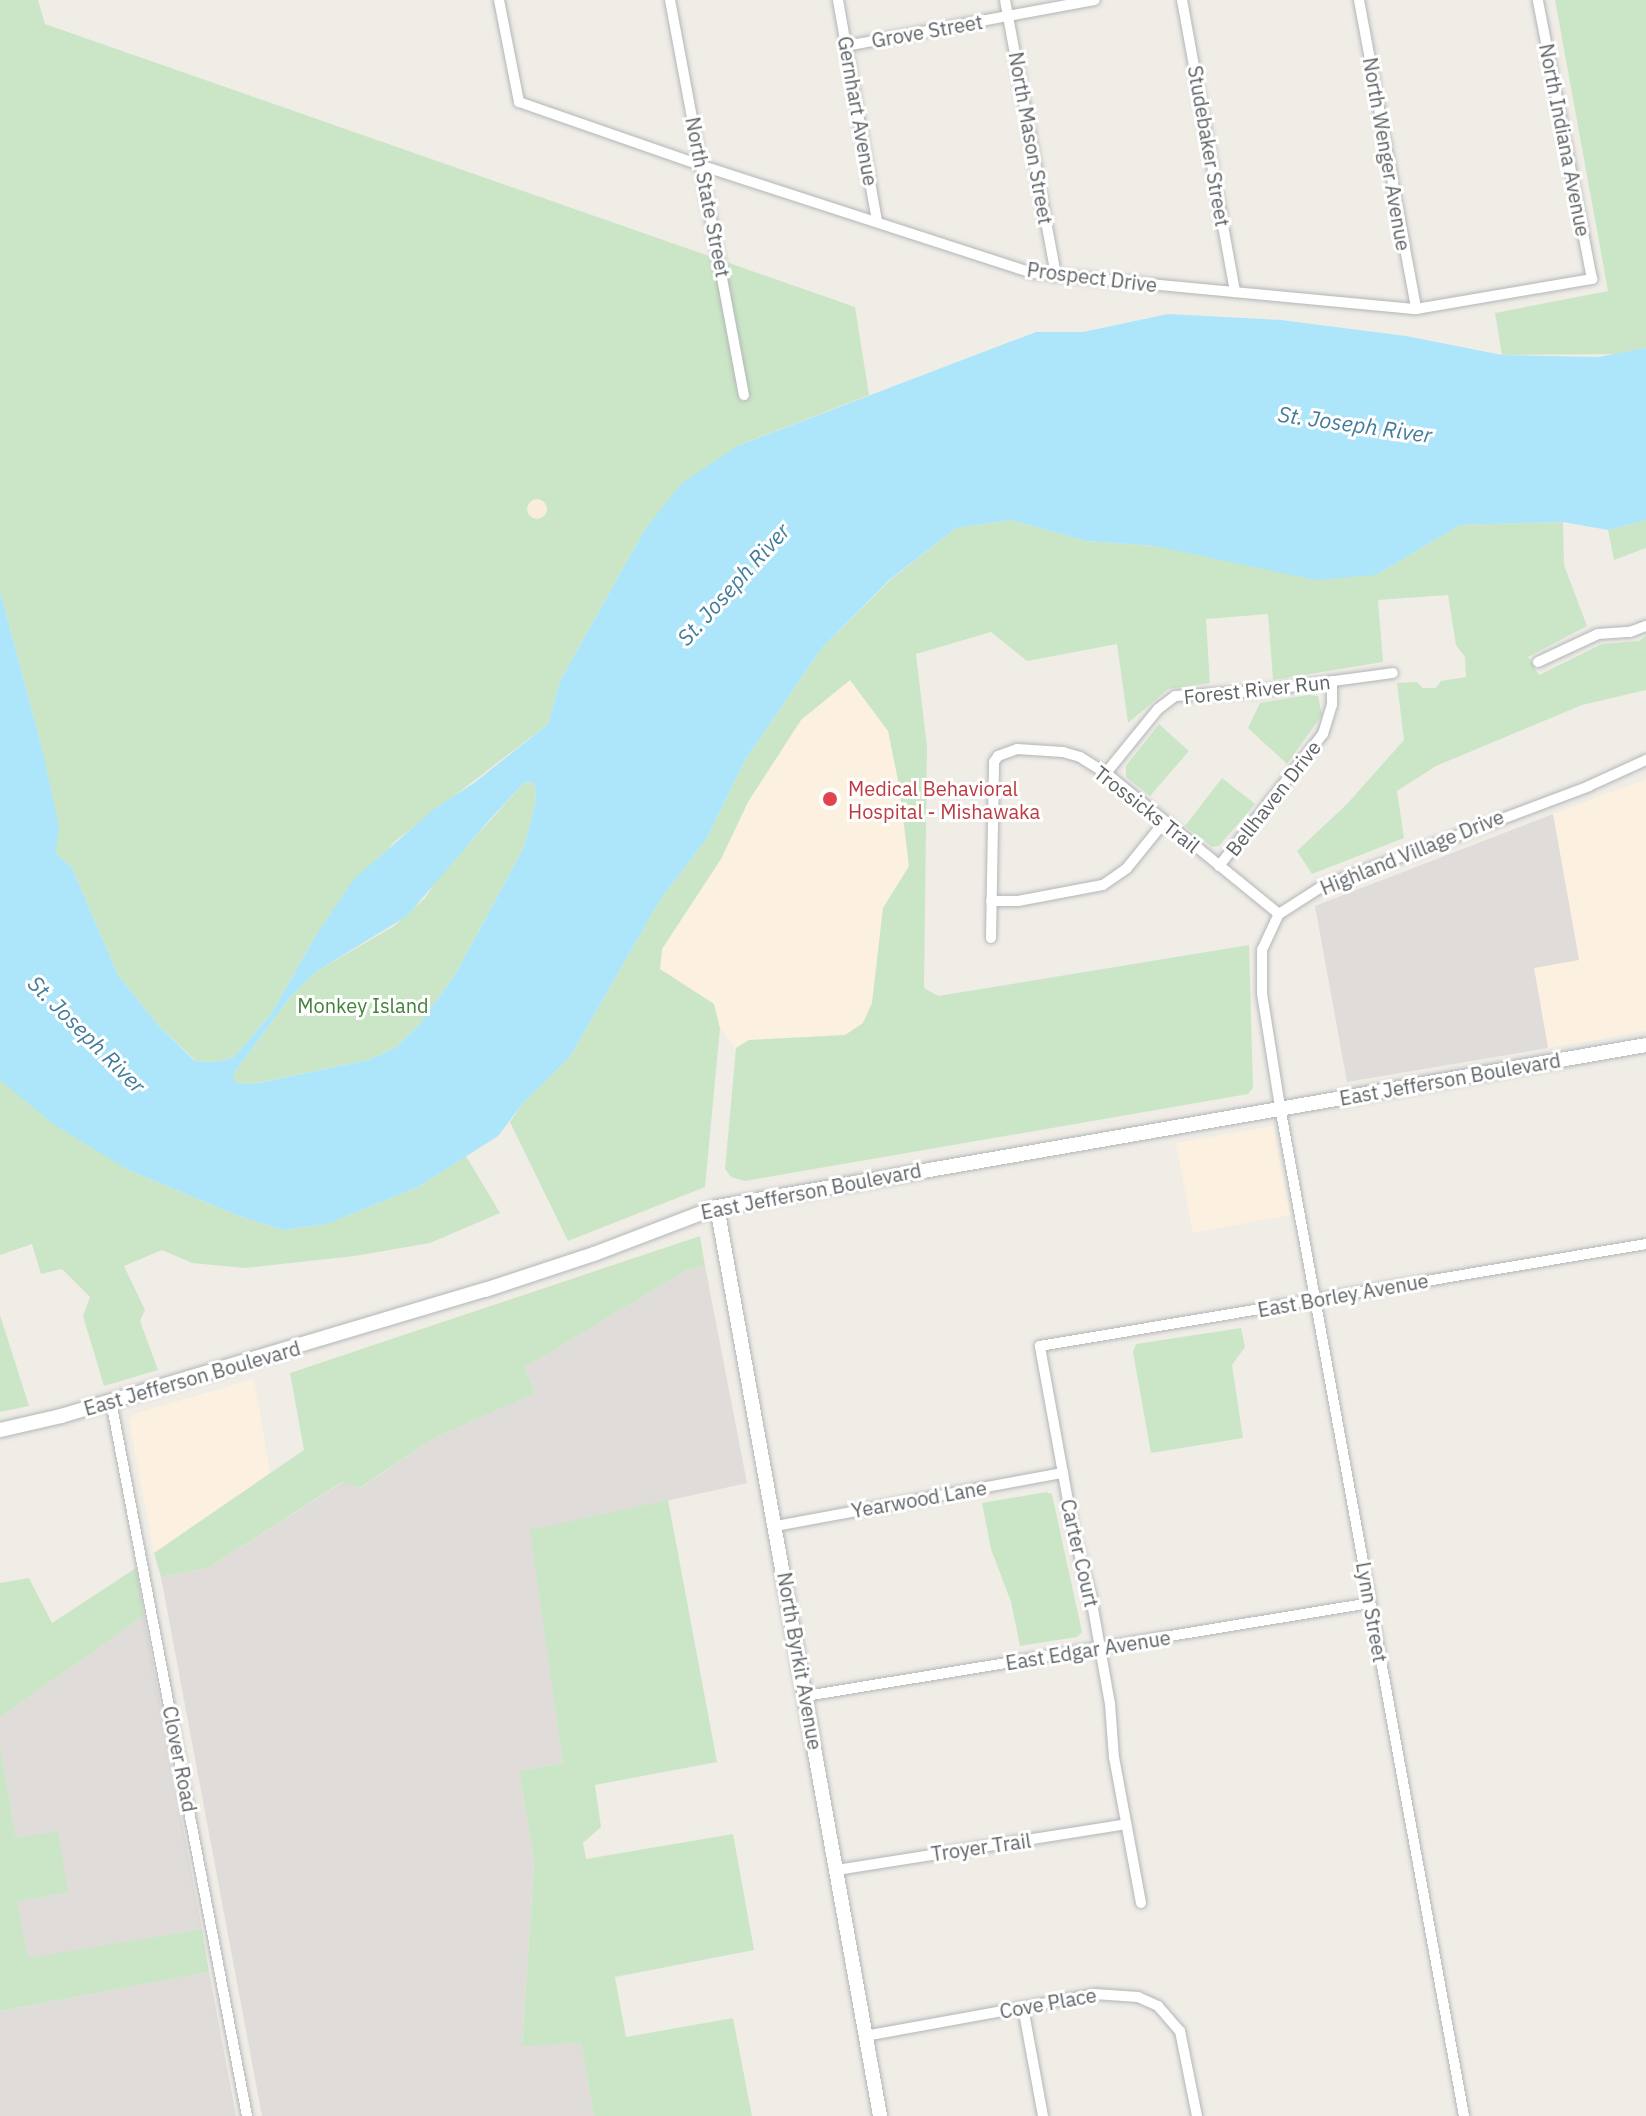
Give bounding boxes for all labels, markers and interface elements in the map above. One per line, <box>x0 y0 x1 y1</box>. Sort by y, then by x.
street label: Grove Street <box>870 9 984 53</box>
street label: Gernhart Avenue <box>833 34 883 188</box>
street label: North Indiana Avenue <box>1535 41 1595 239</box>
street label: North Mason Street <box>1004 50 1058 226</box>
street label: North Wenger Avenue <box>1358 55 1416 253</box>
street label: Studebaker Street <box>1183 64 1235 228</box>
street label: North State Street <box>681 115 735 279</box>
street label: Prospect Drive <box>1026 257 1158 297</box>
water label: St. Joseph River <box>1276 400 1434 448</box>
water label: St. Joseph River <box>671 518 795 650</box>
street label: Forest River Run <box>1182 669 1332 709</box>
street label: Bellhaven Drive <box>1220 736 1326 860</box>
street label: Trossicks Trail <box>1090 760 1204 858</box>
place label: Medical Behavioral Hospital - Mishawaka <box>848 776 1040 823</box>
marker: Medical Behavioral Hospital - Mishawaka <box>819 788 841 810</box>
street label: Highland Village Drive <box>1317 804 1507 900</box>
water label: St. Joseph River <box>23 970 151 1098</box>
park label: Monkey Island <box>297 993 429 1017</box>
street label: East Jefferson Boulevard <box>1338 1048 1562 1110</box>
street label: East Jefferson Boulevard <box>699 1158 923 1224</box>
street label: East Borley Avenue <box>1256 1268 1430 1322</box>
street label: East Jefferson Boulevard <box>81 1336 303 1420</box>
street label: Yearwood Lane <box>849 1475 989 1523</box>
street label: Carter Court <box>1056 1497 1104 1609</box>
street label: Lynn Street <box>1351 1560 1393 1664</box>
street label: North Byrkit Avenue <box>773 1570 827 1752</box>
street label: East Edgar Avenue <box>1004 1625 1172 1675</box>
street label: Clover Road <box>158 1704 202 1814</box>
street label: Troyer Trail <box>929 1828 1033 1866</box>
street label: Cove Place <box>998 1983 1098 2023</box>

